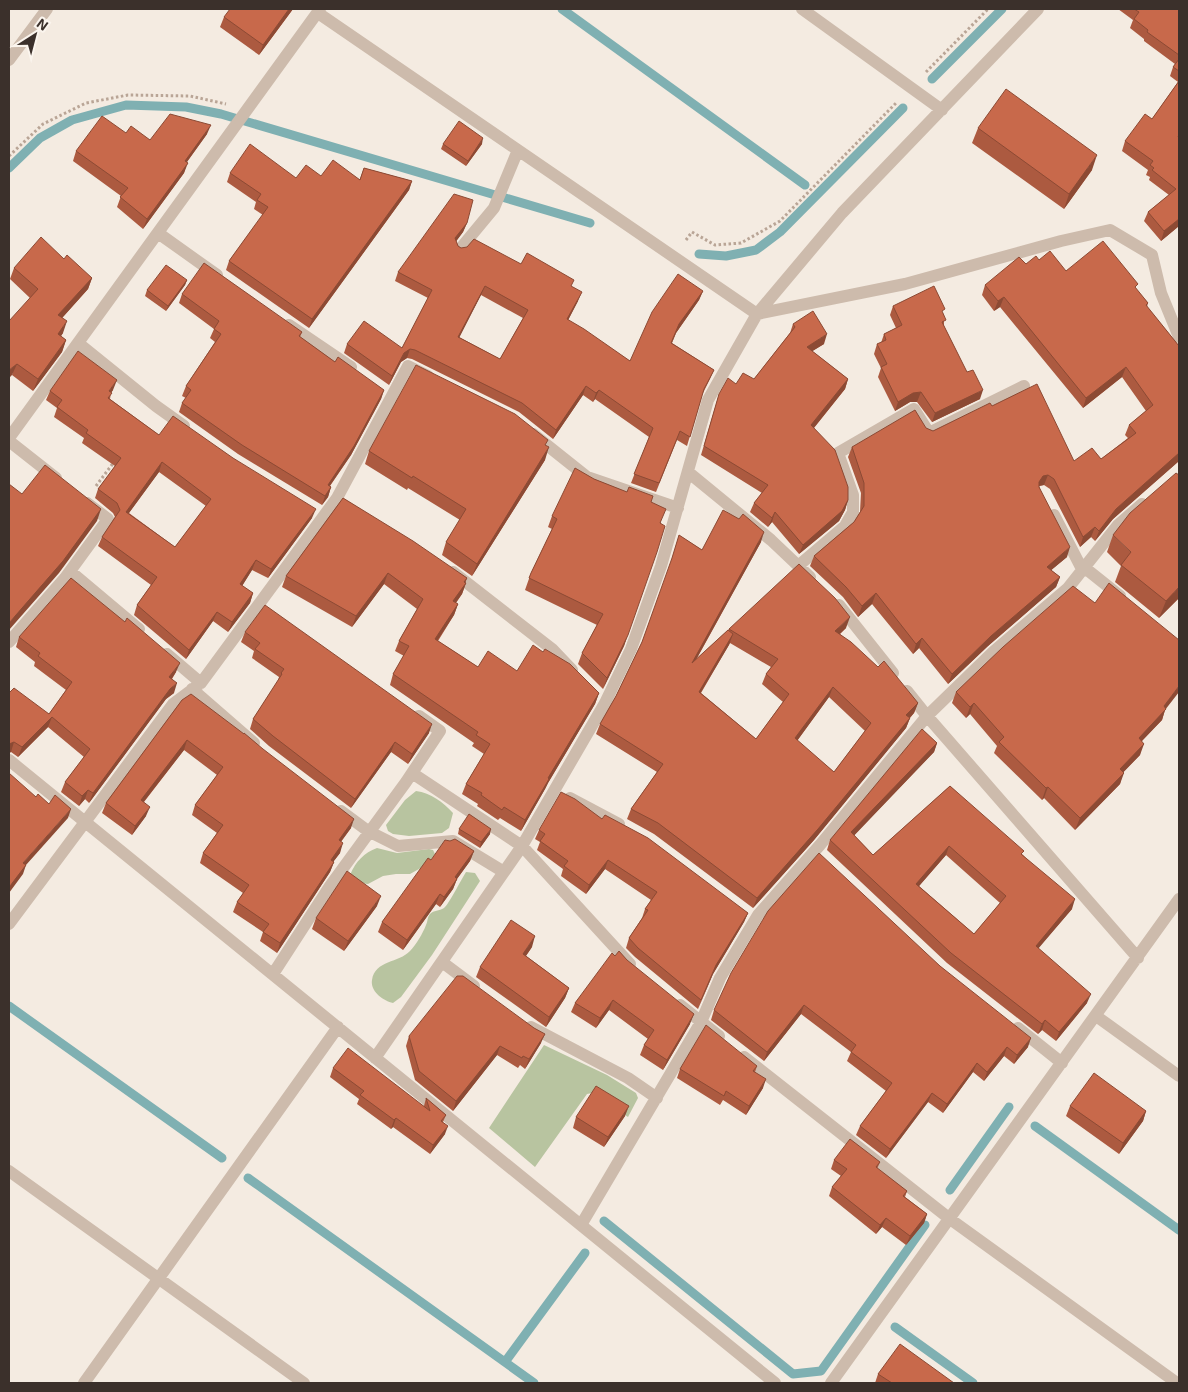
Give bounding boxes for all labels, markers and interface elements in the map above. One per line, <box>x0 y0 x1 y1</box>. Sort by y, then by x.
north arrow <box>10 10 60 60</box>
text: N <box>34 14 52 34</box>

